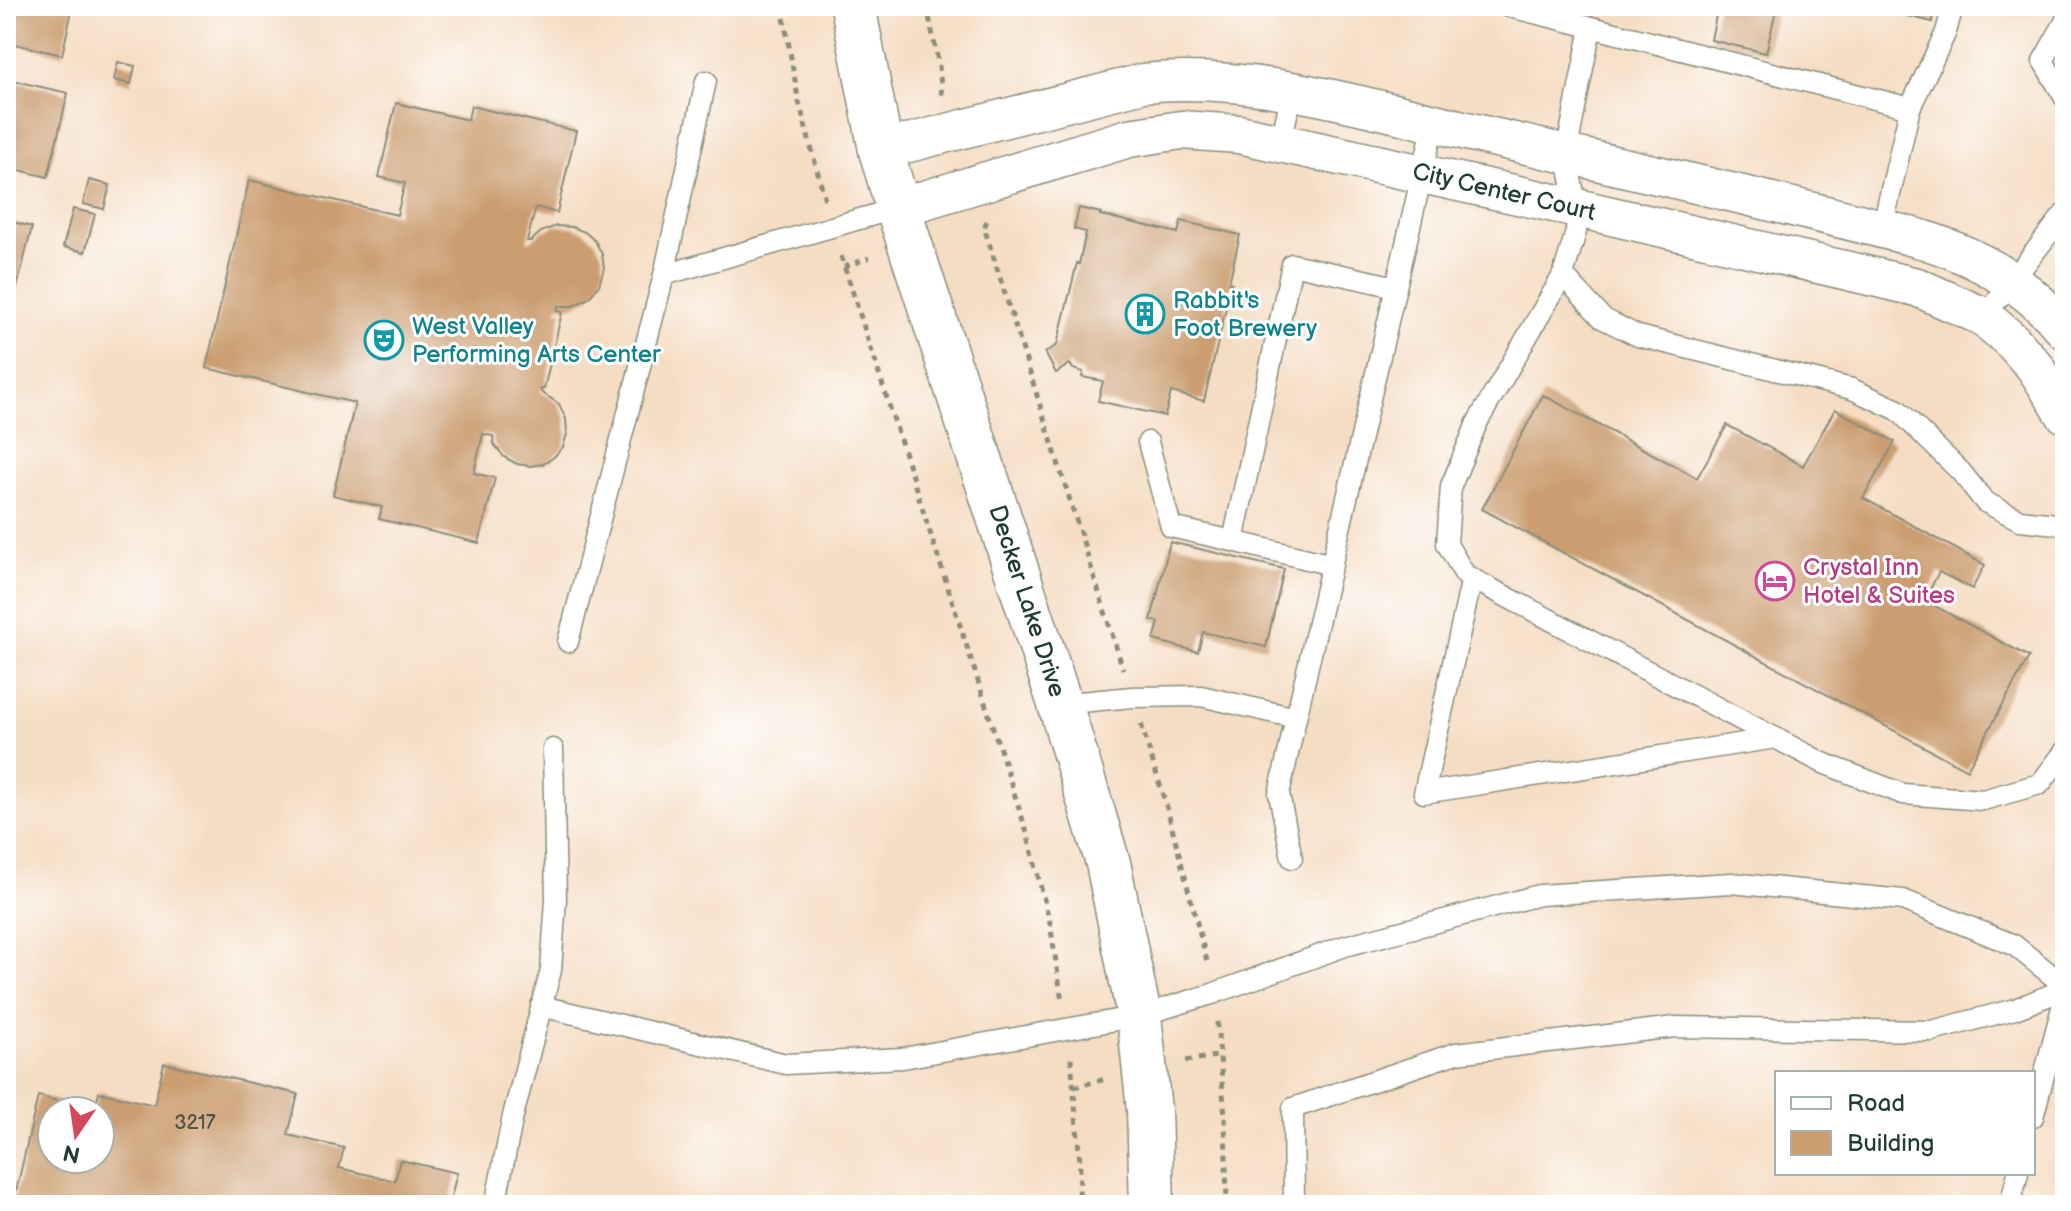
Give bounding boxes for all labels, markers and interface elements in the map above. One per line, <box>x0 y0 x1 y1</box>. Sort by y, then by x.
street label: City Center Court <box>1410 157 1599 227</box>
place label: Rabbit's Foot Brewery <box>1173 286 1317 343</box>
building icon: Rabbit's Foot Brewery <box>1124 293 1166 335</box>
place label: West Valley Performing Arts Center <box>412 312 661 369</box>
theatre icon: West Valley Performing Arts Center <box>363 319 405 361</box>
street label: Decker Lake Drive <box>982 501 1072 701</box>
place label: Crystal Inn Hotel & Suites <box>1803 553 1955 610</box>
hotel icon: Crystal Inn Hotel & Suites <box>1754 560 1796 602</box>
legend <box>1775 1071 2035 1175</box>
text: Road <box>1847 1089 1905 1118</box>
north arrow <box>36 1095 116 1175</box>
house number: 3217 <box>174 1111 216 1135</box>
text: Building <box>1847 1129 1934 1158</box>
text: N <box>61 1138 83 1168</box>

